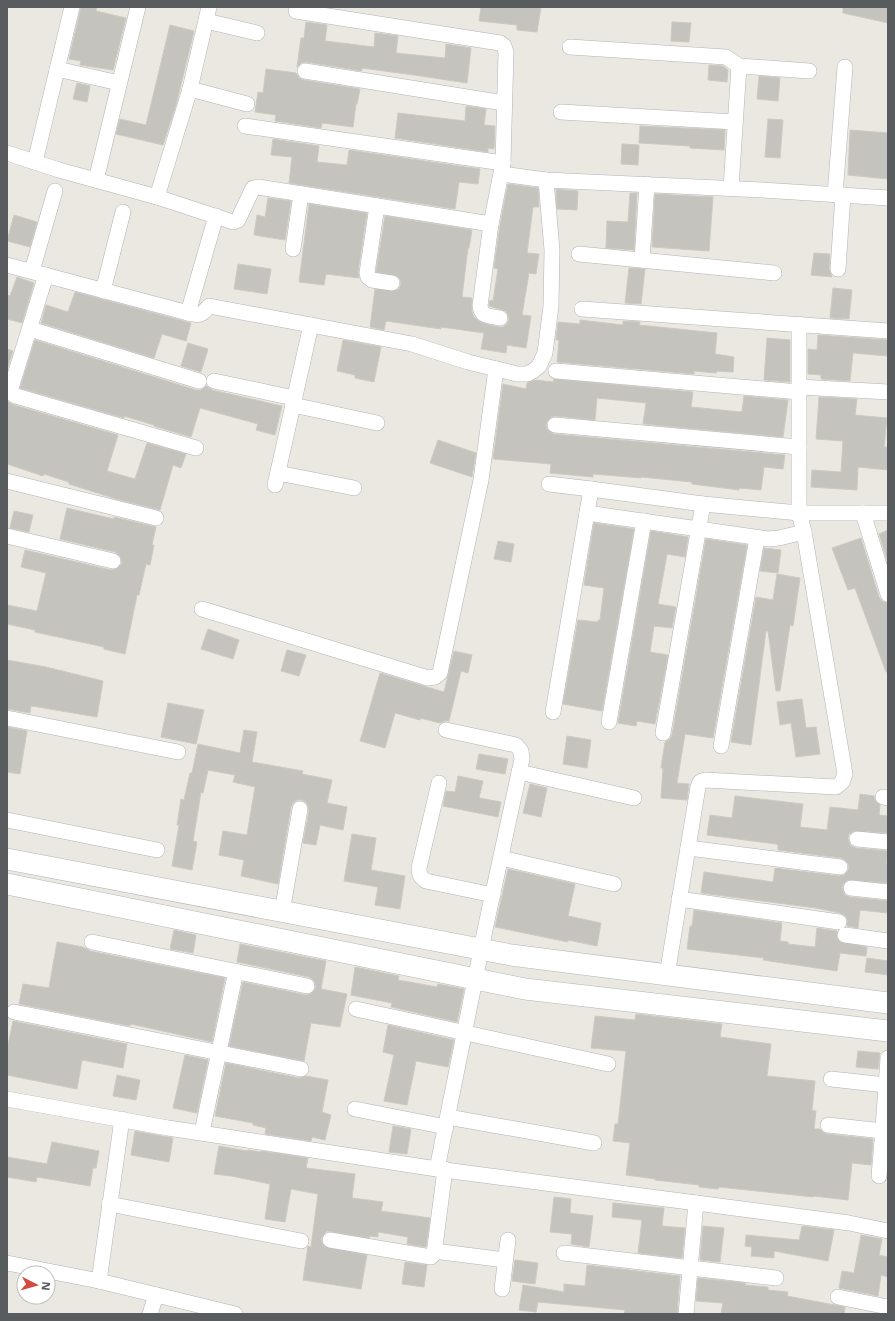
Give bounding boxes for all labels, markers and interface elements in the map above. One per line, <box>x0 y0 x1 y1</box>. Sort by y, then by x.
north arrow <box>16 1265 56 1305</box>
text: N <box>39 1281 54 1291</box>

